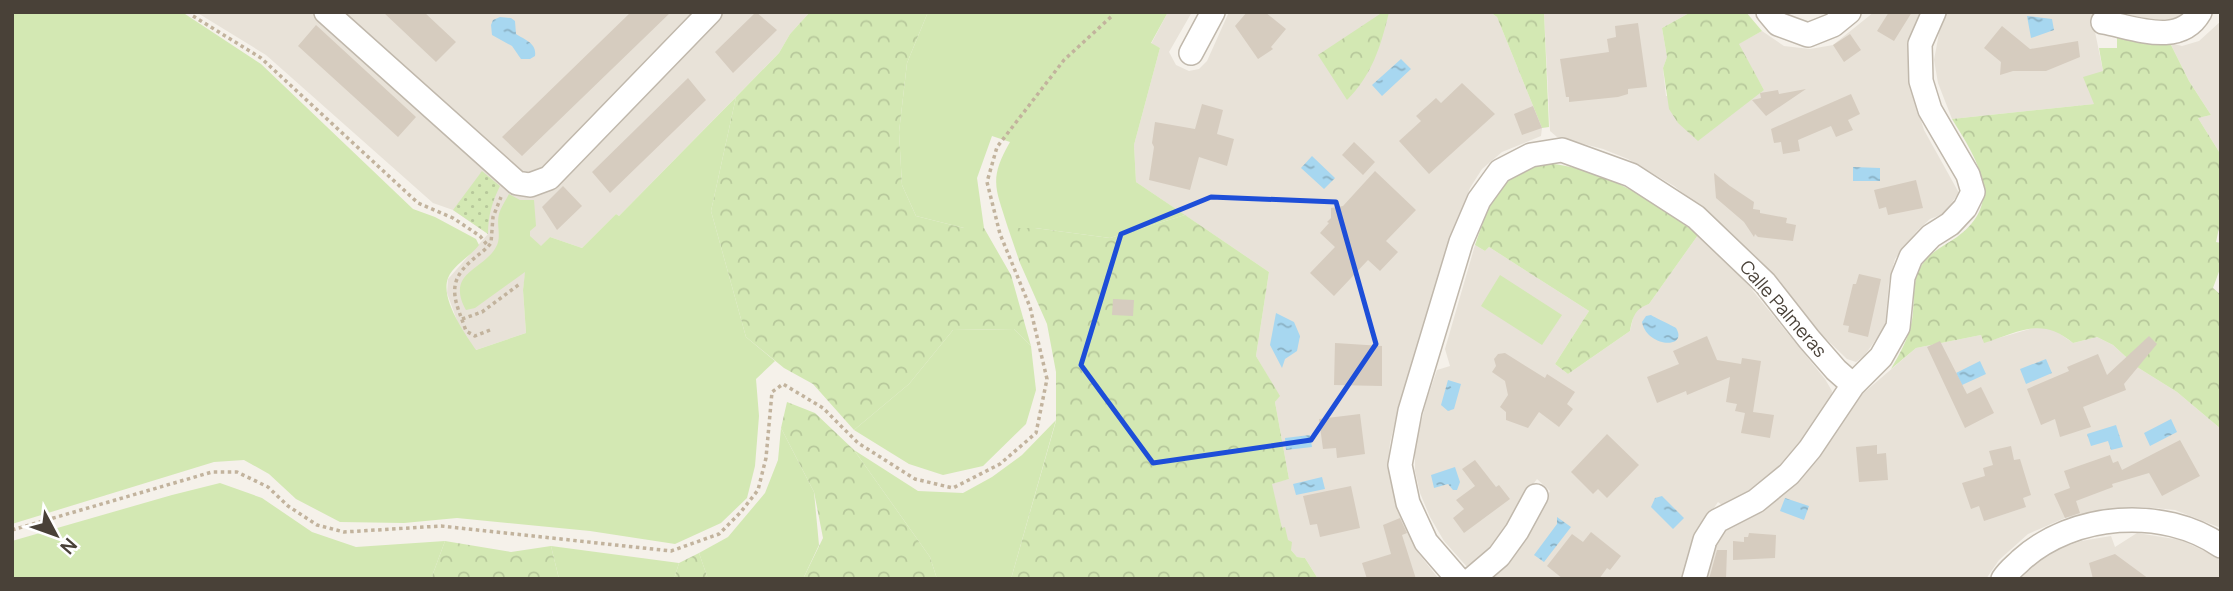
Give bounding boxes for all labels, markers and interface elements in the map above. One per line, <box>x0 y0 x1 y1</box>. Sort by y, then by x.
street label: Calle Palmeras <box>1735 255 1833 362</box>
north arrow <box>21 500 91 570</box>
text: N <box>55 532 83 560</box>

